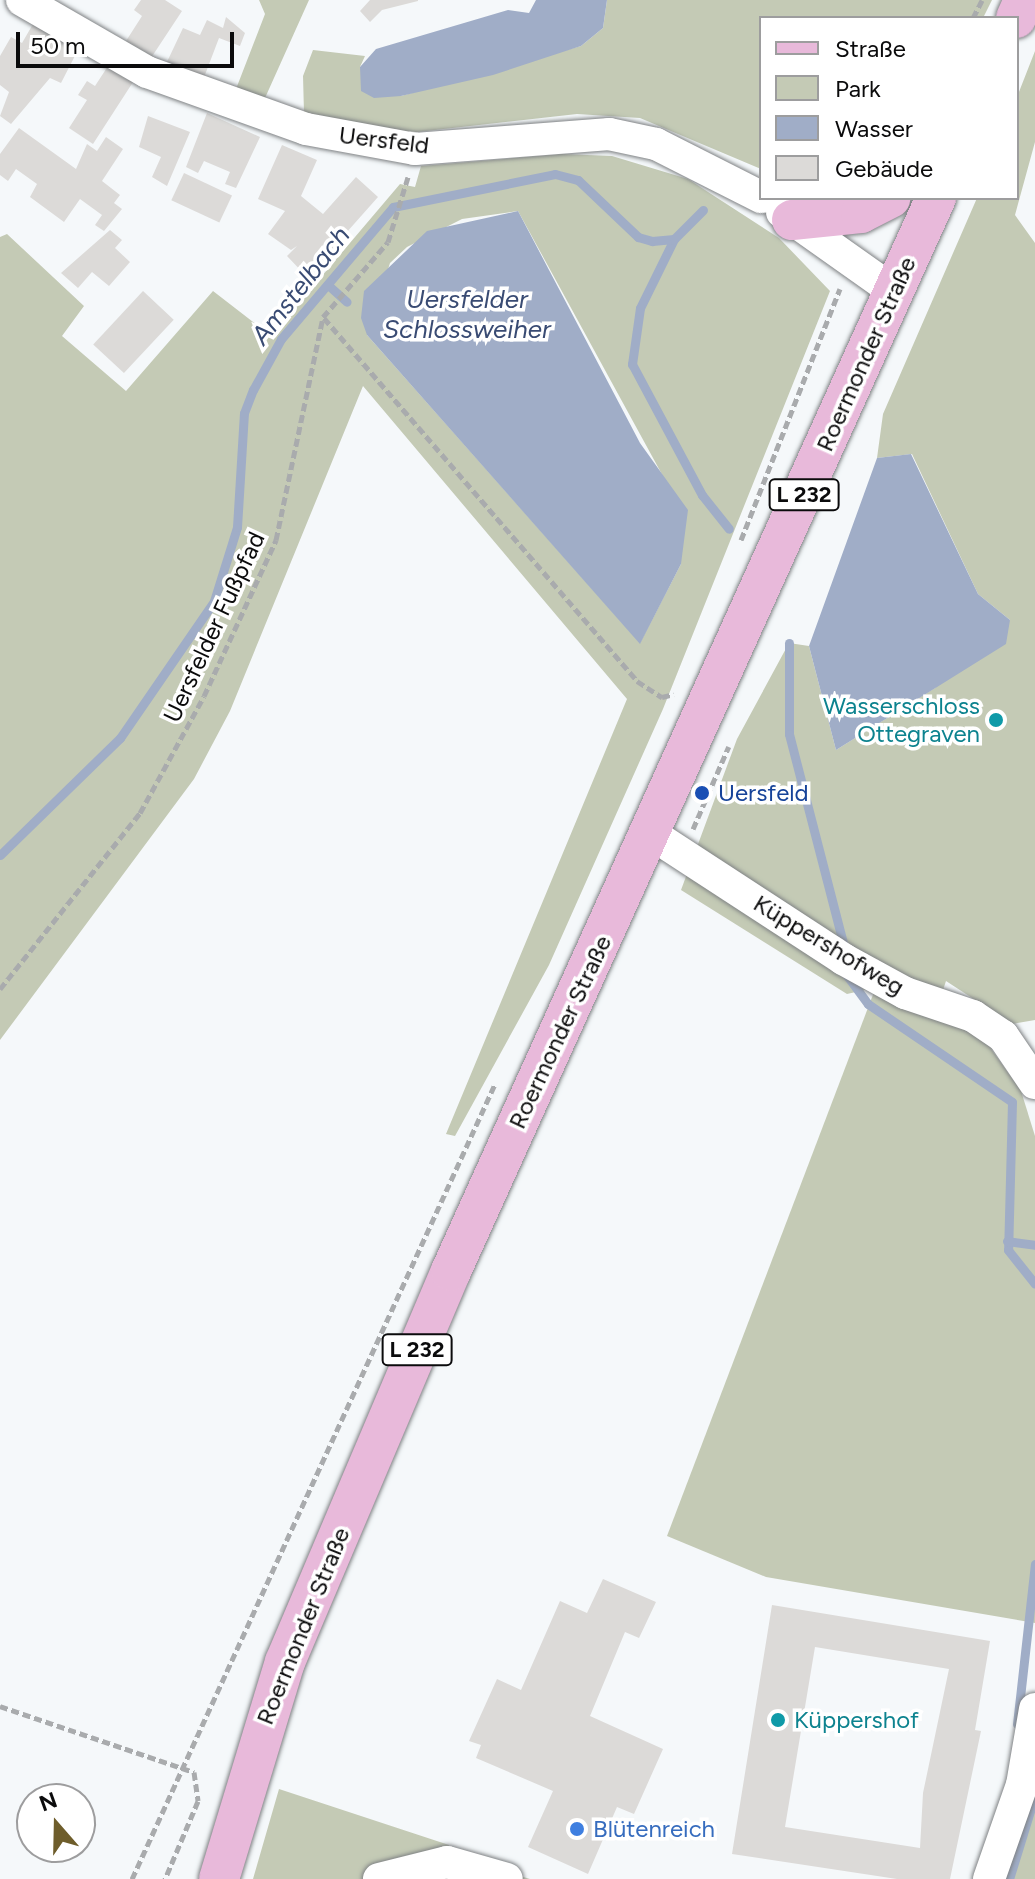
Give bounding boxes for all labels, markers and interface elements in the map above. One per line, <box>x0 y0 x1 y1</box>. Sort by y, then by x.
scale bar <box>20 16 238 66</box>
legend <box>759 16 1019 200</box>
text: 50 m <box>30 31 86 60</box>
text: Straße <box>835 34 906 63</box>
text: Park <box>835 74 881 103</box>
text: Wasser <box>835 114 913 143</box>
street label: Uersfeld <box>337 120 431 160</box>
text: Gebäude <box>835 154 933 183</box>
water label: Amstelbach <box>245 221 357 351</box>
street label: Roermonder Straße <box>810 252 922 456</box>
water label: Uersfelder Schlossweiher <box>383 284 551 346</box>
road number: L 232 <box>768 477 840 513</box>
street label: Uersfelder Fußpfad <box>157 527 271 727</box>
place label: Wasserschloss Ottegraven <box>823 692 980 748</box>
marker: Wasserschloss Ottegraven <box>987 711 1005 729</box>
place label: Uersfeld <box>718 779 809 807</box>
marker: Uersfeld <box>693 784 711 802</box>
street label: Küppershofweg <box>748 889 910 1001</box>
street label: Roermonder Straße <box>503 931 617 1133</box>
road number: L 232 <box>381 1332 453 1368</box>
street label: Roermonder Straße <box>250 1523 356 1729</box>
place label: Küppershof <box>794 1706 919 1734</box>
marker: Küppershof <box>769 1711 787 1729</box>
north arrow <box>16 1783 96 1863</box>
text: N <box>36 1786 61 1817</box>
place label: Blütenreich <box>593 1815 715 1843</box>
marker: Blütenreich <box>568 1820 586 1838</box>

